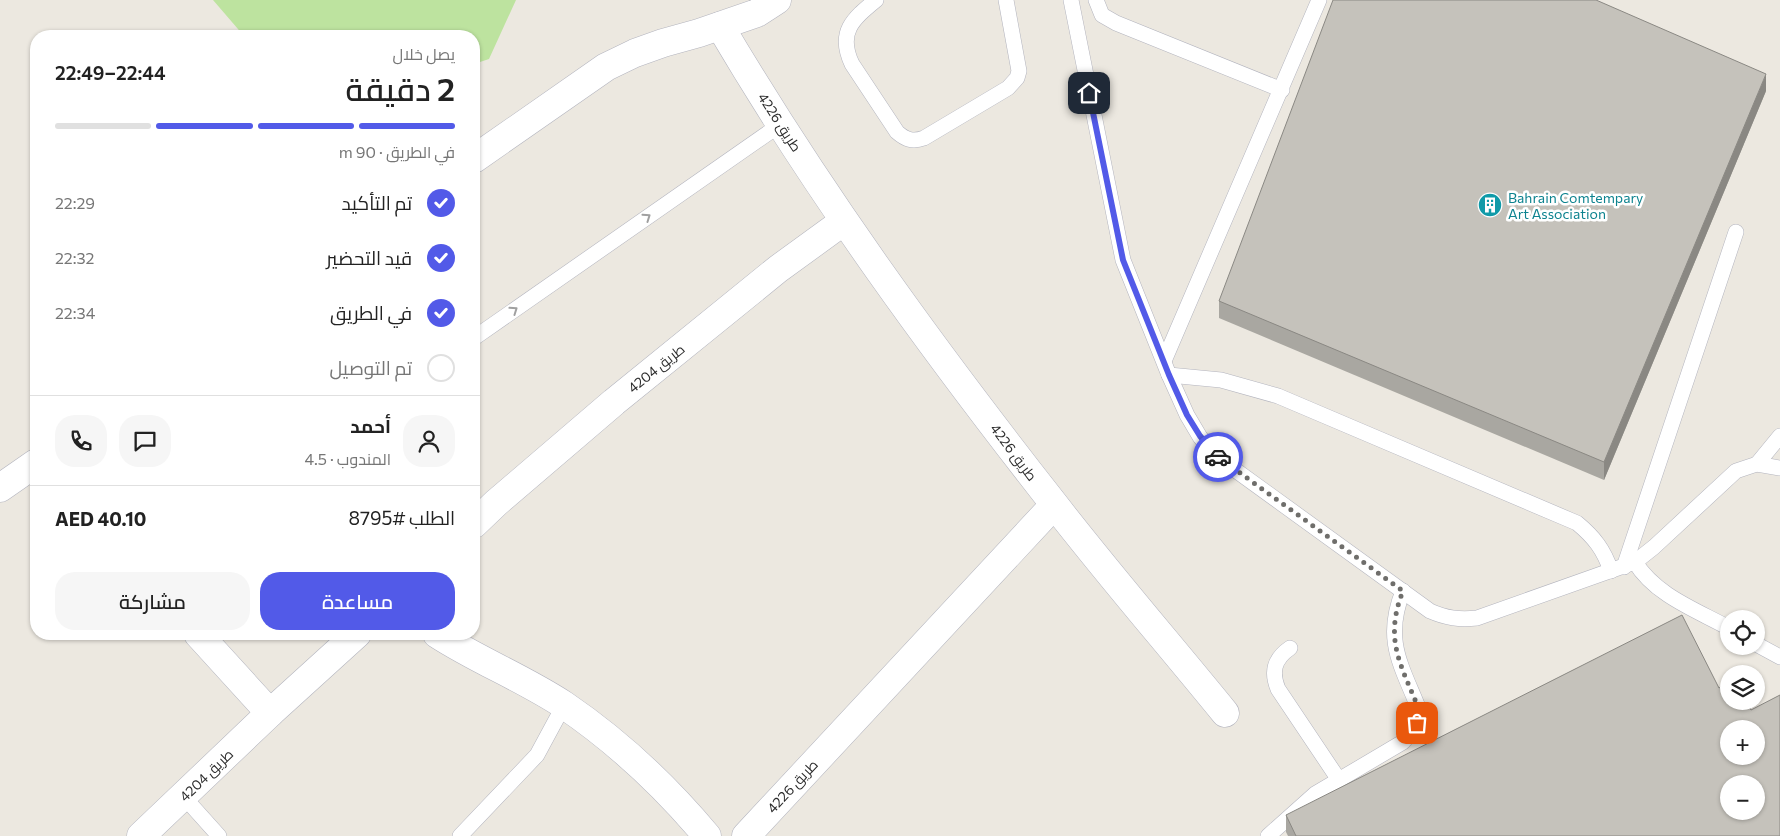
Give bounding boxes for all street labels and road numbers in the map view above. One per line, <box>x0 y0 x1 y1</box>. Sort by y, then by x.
street label: طريق 4226 <box>754 89 805 155</box>
street label: طريق 4204 <box>624 340 688 397</box>
street label: طريق 4226 <box>986 420 1041 484</box>
street label: طريق 4204 <box>176 745 237 806</box>
street label: طريق 4226 <box>763 756 822 817</box>

